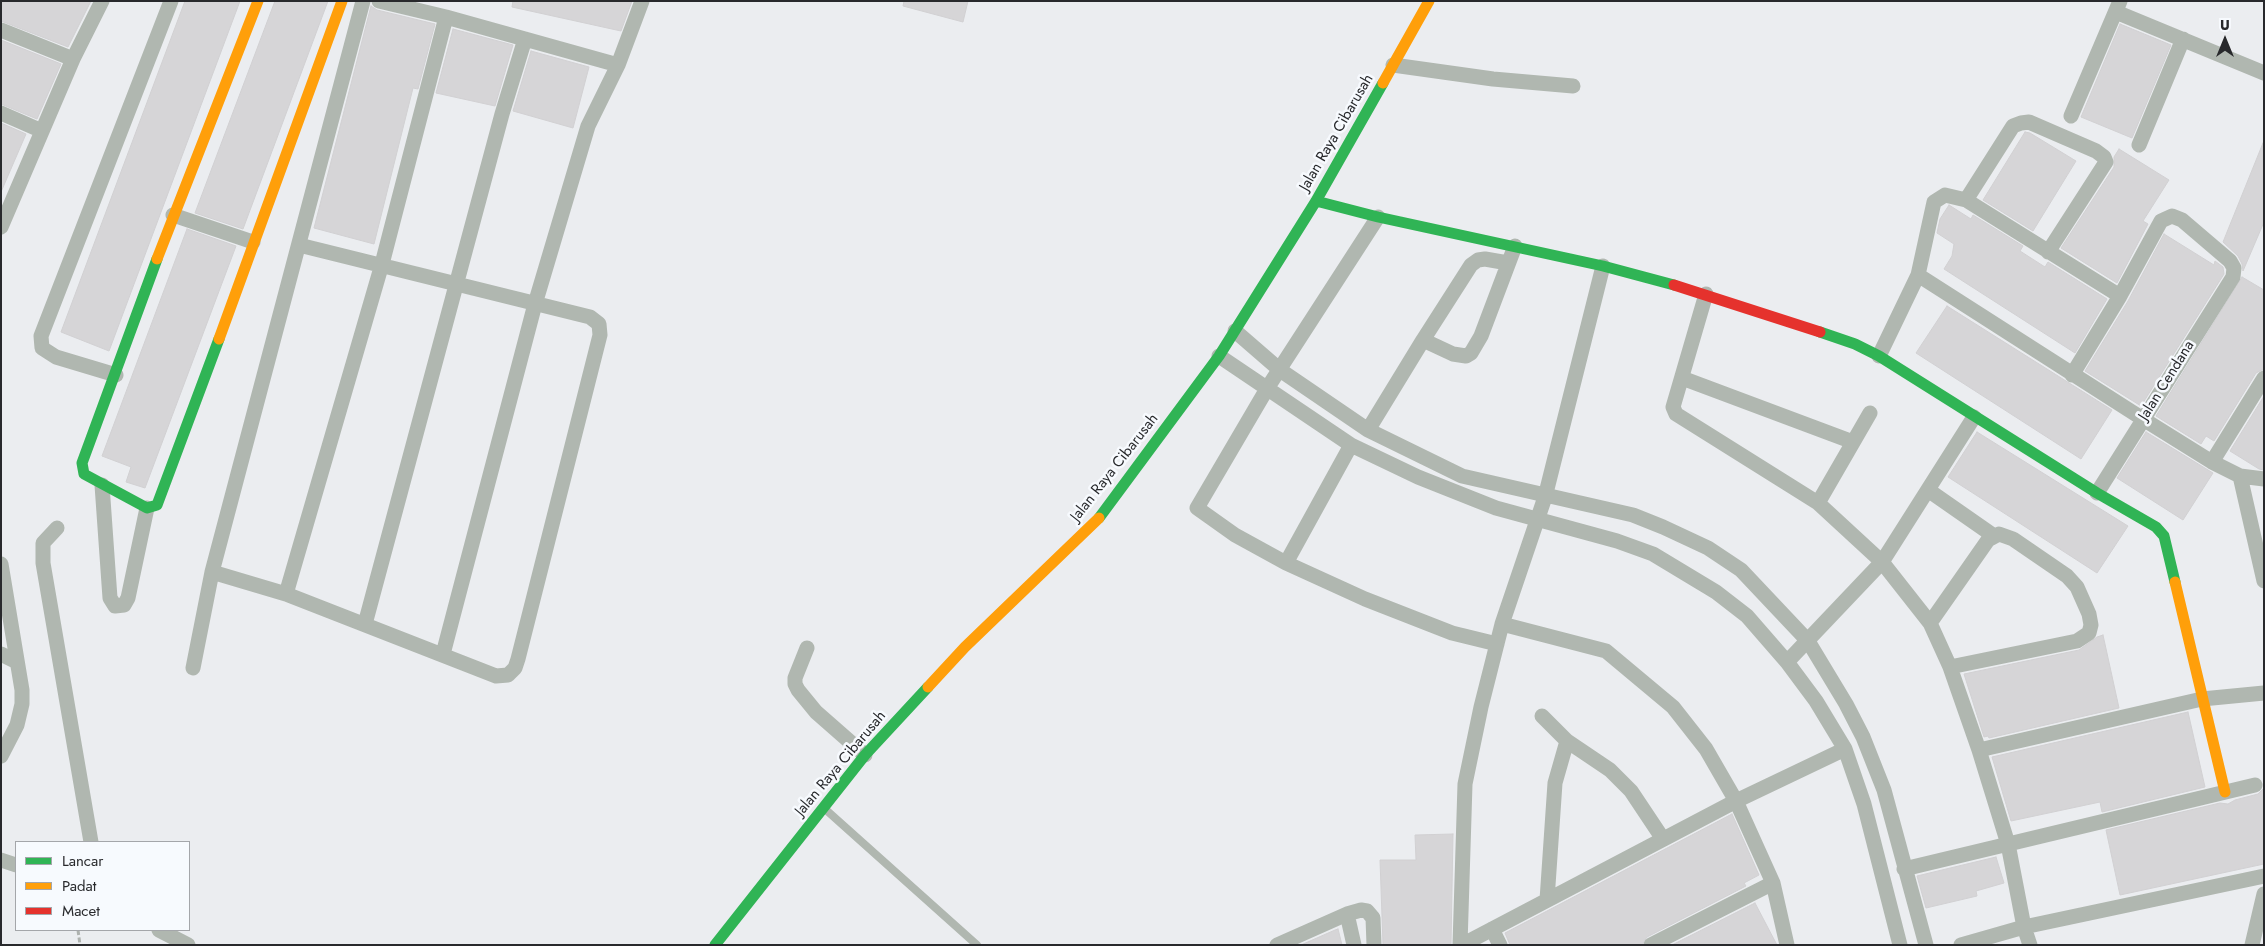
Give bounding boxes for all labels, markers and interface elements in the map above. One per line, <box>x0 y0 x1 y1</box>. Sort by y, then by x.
north arrow <box>2200 15 2250 65</box>
text: U <box>2220 15 2230 35</box>
street label: Jalan Raya Cibarusah <box>1296 71 1378 195</box>
street label: Jalan Cendana <box>2135 338 2199 424</box>
street label: Jalan Raya Cibarusah <box>1067 411 1163 525</box>
street label: Jalan Raya Cibarusah <box>792 708 890 820</box>
legend <box>15 841 190 931</box>
text: Lancar <box>62 850 103 872</box>
text: Padat <box>62 875 96 897</box>
text: Macet <box>62 900 100 922</box>

